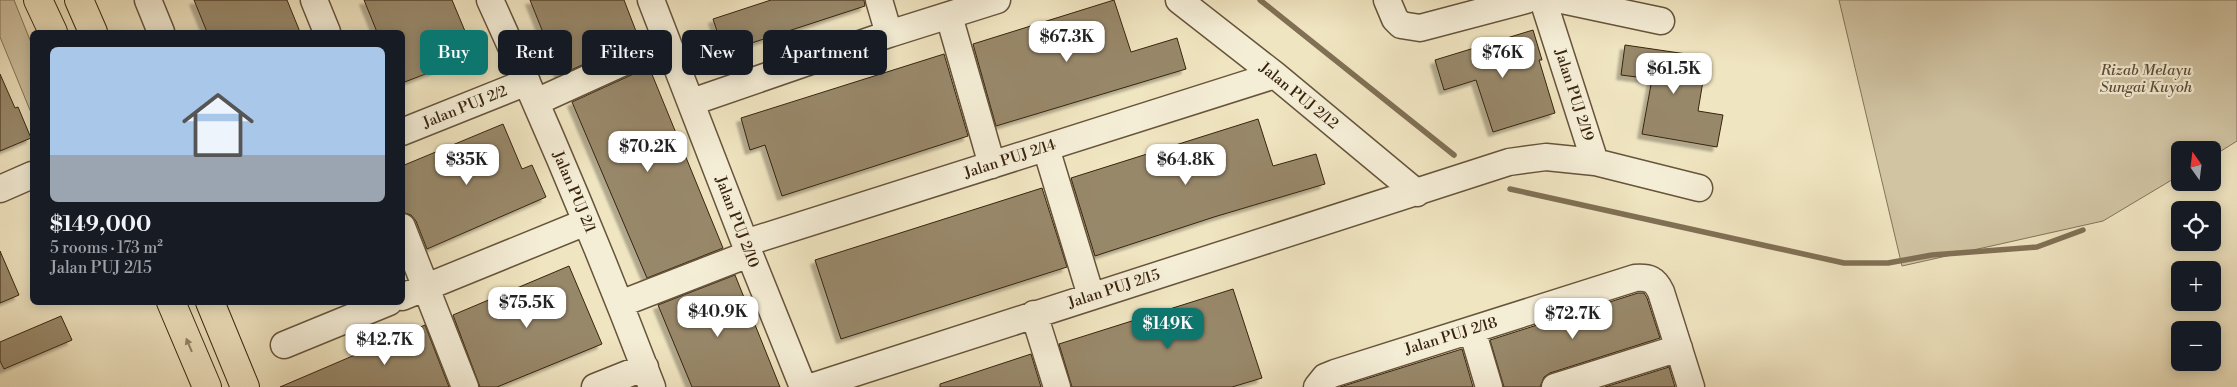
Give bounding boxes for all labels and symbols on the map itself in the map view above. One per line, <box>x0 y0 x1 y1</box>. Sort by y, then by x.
pin: $67.3K <box>1026 20 1108 63</box>
pin: $76K <box>1473 36 1533 79</box>
street label: Jalan PUJ 2/19 <box>1550 46 1598 143</box>
pin: $61.5K <box>1633 52 1715 95</box>
street label: Jalan PUJ 2/12 <box>1255 58 1342 134</box>
park label: Rizab Melayu Sungai Kuyoh <box>2099 61 2193 97</box>
street label: Jalan PUJ 2/2 <box>419 81 510 133</box>
pin: $70.2K <box>607 130 689 173</box>
street label: Jalan PUJ 2/14 <box>961 135 1058 183</box>
north arrow <box>2171 141 2221 191</box>
pin: $35K <box>437 144 497 186</box>
pin: $64.8K <box>1145 144 1227 186</box>
street label: Jalan PUJ 2/1 <box>548 147 600 236</box>
street label: Jalan PUJ 2/10 <box>710 173 763 271</box>
street label: Jalan PUJ 2/15 <box>1065 265 1162 313</box>
pin: $75.5K <box>486 286 568 329</box>
pin: $40.9K <box>677 296 759 338</box>
pin: $72.7K <box>1532 298 1614 340</box>
pin: $149K <box>1133 308 1203 350</box>
street label: Jalan PUJ 2/18 <box>1401 313 1500 359</box>
pin: $42.7K <box>344 324 426 366</box>
one-way arrow <box>184 338 192 352</box>

